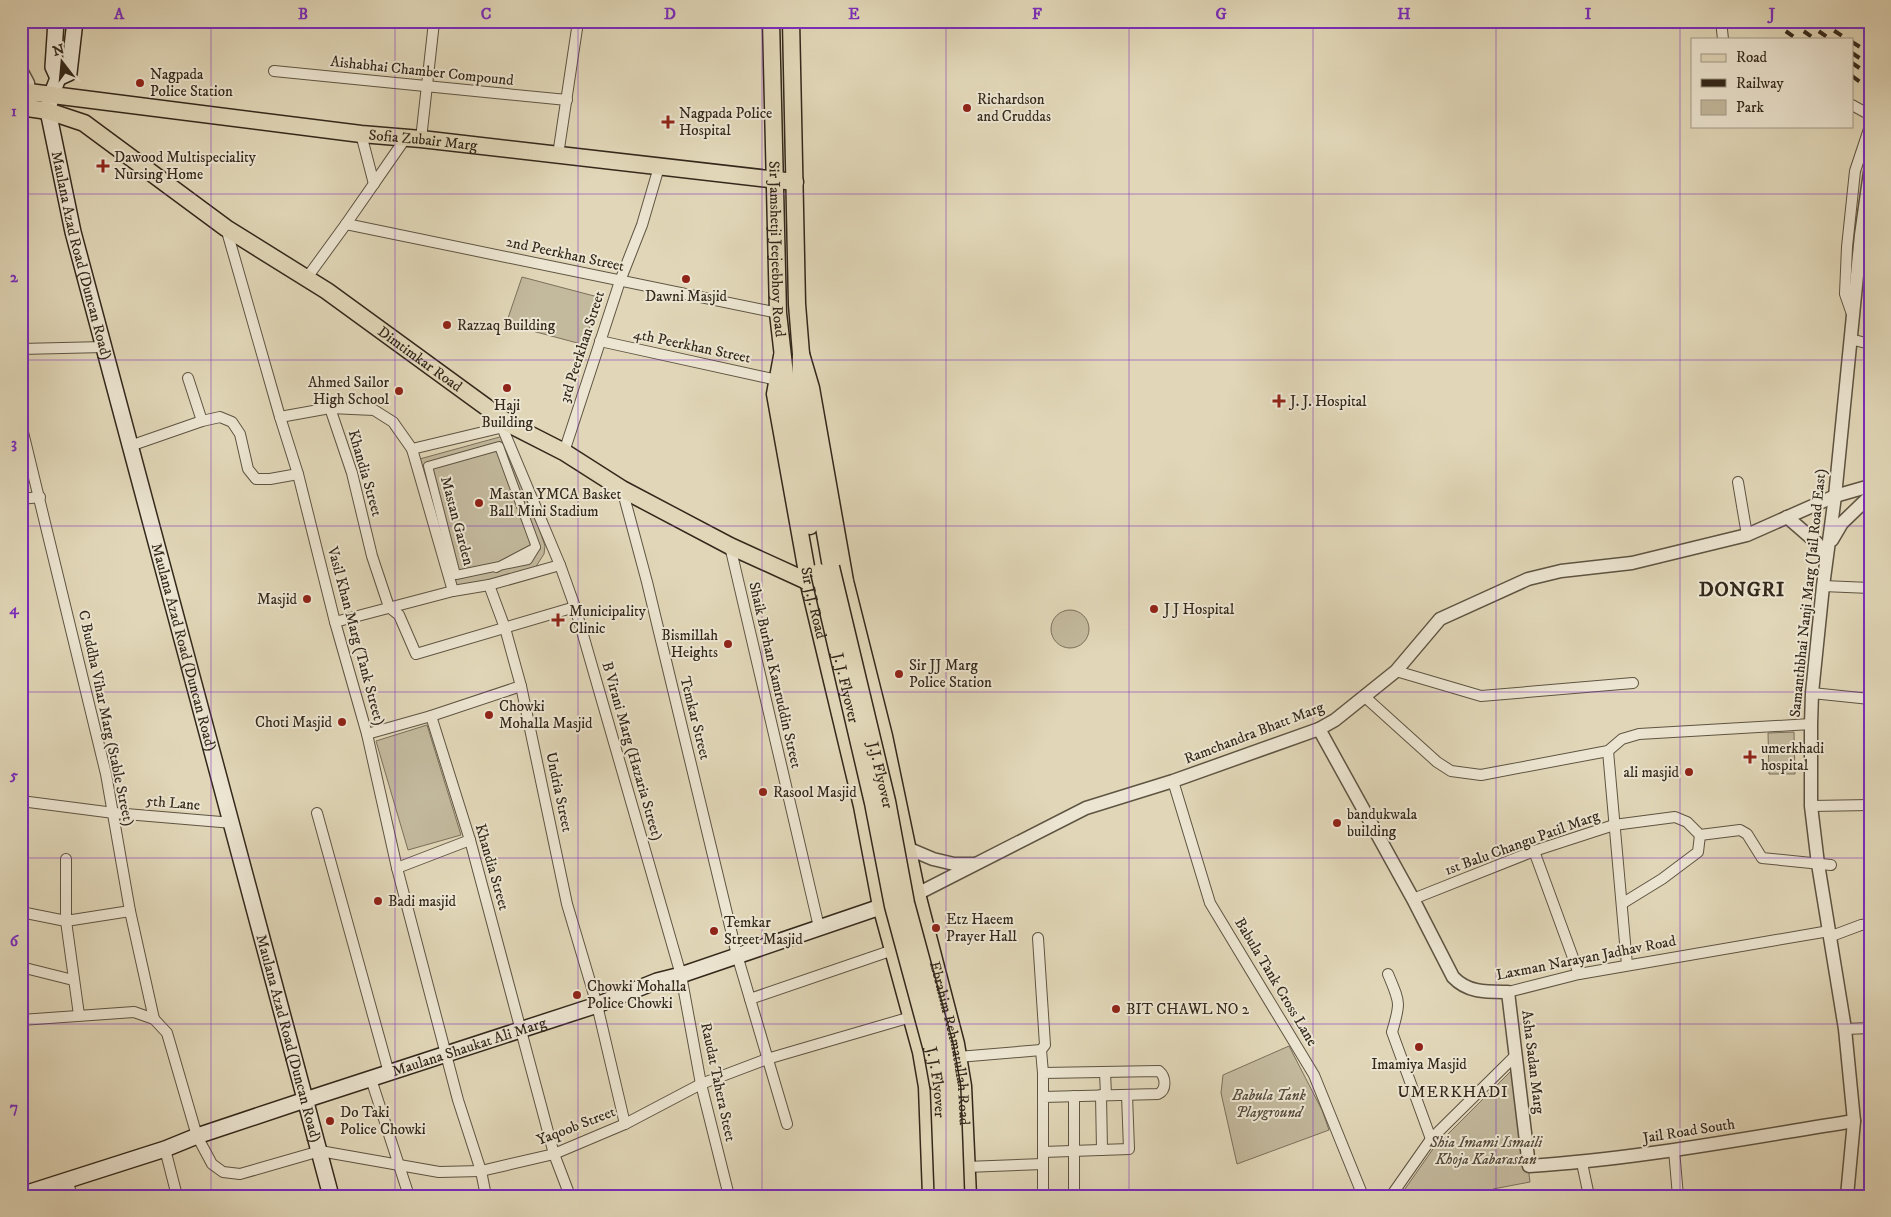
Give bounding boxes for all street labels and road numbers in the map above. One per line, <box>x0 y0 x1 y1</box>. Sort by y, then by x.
street label: Aishabhai Chamber Compound <box>329 52 515 90</box>
street label: Sofia Zubair Marg <box>368 125 479 155</box>
street label: Maulana Azad Road (Duncan Road) <box>47 149 116 362</box>
street label: Sir Jamshetji Jeejeebhoy Road <box>765 161 790 338</box>
street label: 2nd Peerkhan Street <box>504 232 626 276</box>
street label: 3rd Peerkhan Street <box>555 289 609 405</box>
street label: Dimtimkar Road <box>374 322 466 396</box>
street label: 4th Peerkhan Street <box>632 324 752 368</box>
street label: Khandia Street <box>344 428 386 519</box>
street label: Samanthbhai Nanji Marg (Jail Road East) <box>1785 468 1831 718</box>
street label: Mastan Garden <box>436 474 478 568</box>
street label: Maulana Azad Road (Duncan Road) <box>147 541 221 753</box>
street label: Vasil Khan Marg (Tank Street) <box>323 544 389 727</box>
street label: Sir J.J. Road <box>797 565 831 641</box>
street label: Shaik Burhan Kamruddin Street <box>744 580 806 770</box>
street label: C Buddha Vihar Marg (Stable Street) <box>74 608 138 828</box>
street label: J. J. Flyover <box>828 649 864 725</box>
street label: B Virani Marg (Hazaria Street) <box>597 659 667 843</box>
street label: Temkar Street <box>675 674 715 762</box>
street label: Ramchandra Bhatt Marg <box>1181 697 1327 768</box>
street label: J.J. Flyover <box>863 738 898 810</box>
street label: Undria Street <box>541 750 577 834</box>
street label: 5th Lane <box>145 791 201 815</box>
street label: 1st Balu Changu Patil Marg <box>1442 806 1603 880</box>
street label: Khandia Street <box>471 822 513 913</box>
street label: Babula Tank Cross Lane <box>1230 914 1322 1050</box>
street label: Laxman Narayan Jadhav Road <box>1495 931 1678 985</box>
street label: Maulana Azad Road (Duncan Road) <box>252 932 326 1144</box>
street label: Ebrahim Rehmatullah Road <box>925 959 974 1126</box>
street label: Asha Sadan Marg <box>1517 1009 1549 1116</box>
street label: Maulana Shaukat Ali Marg <box>389 1012 549 1081</box>
street label: Raudat Tahera Steet <box>696 1021 740 1143</box>
street label: J. J. Flyover <box>922 1043 950 1118</box>
street label: Yaqoob Street <box>534 1102 618 1150</box>
street label: Jail Road South <box>1640 1114 1737 1148</box>

